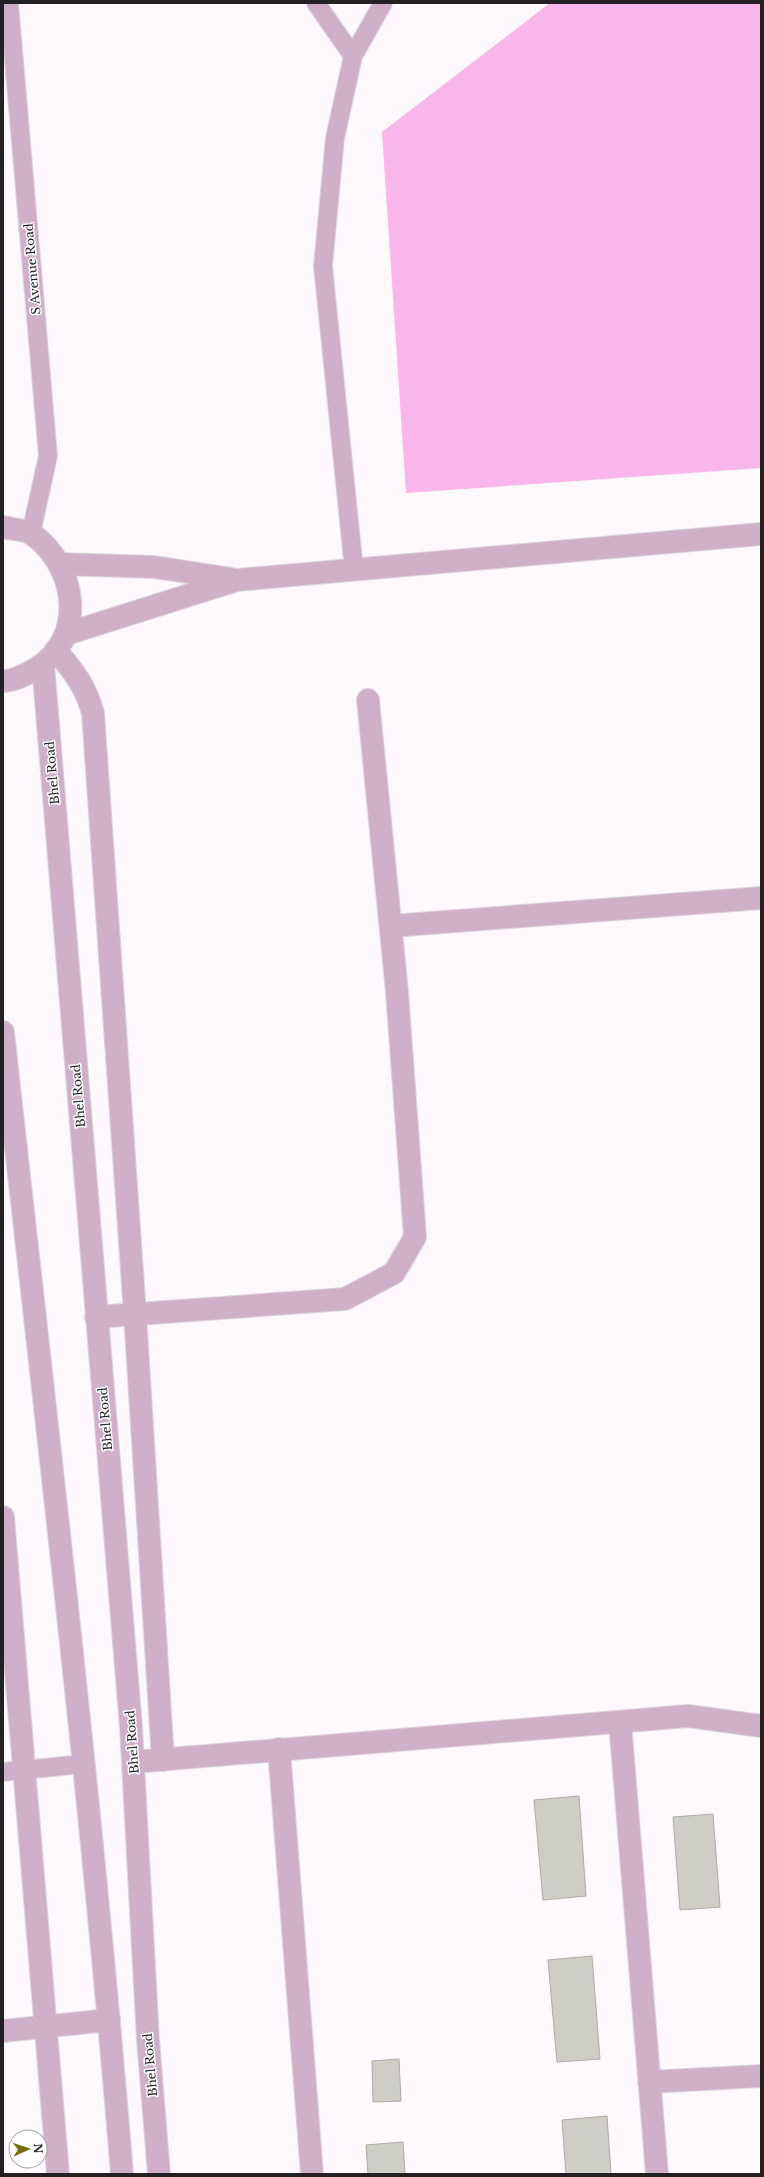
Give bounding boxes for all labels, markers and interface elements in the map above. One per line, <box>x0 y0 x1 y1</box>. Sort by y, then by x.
street label: S Avenue Road <box>21 223 43 315</box>
street label: Bhel Road <box>42 741 62 805</box>
street label: Bhel Road <box>68 1064 88 1128</box>
street label: Bhel Road <box>95 1387 115 1451</box>
street label: Bhel Road <box>122 1710 142 1774</box>
street label: Bhel Road <box>140 2033 160 2097</box>
north arrow <box>8 2129 48 2169</box>
text: N <box>31 2143 45 2155</box>

